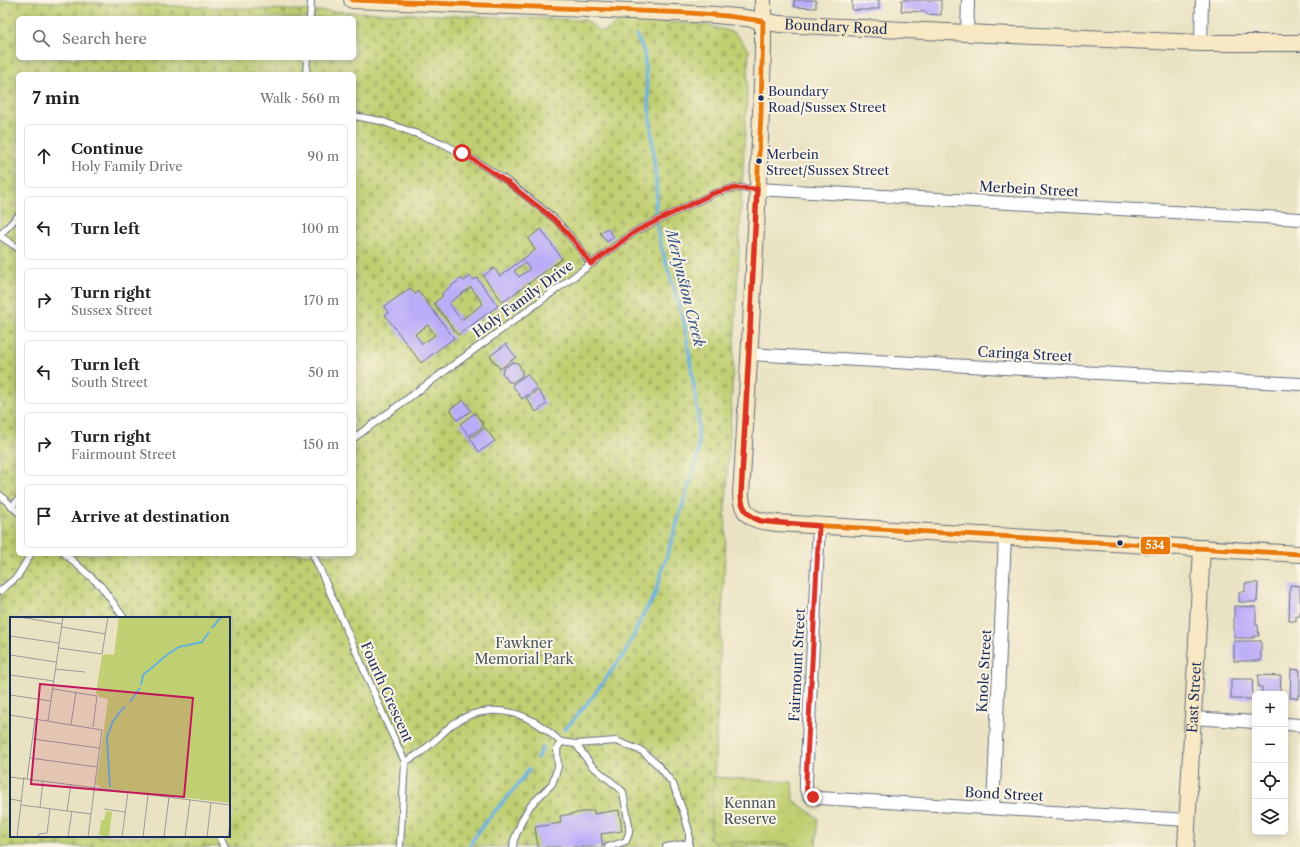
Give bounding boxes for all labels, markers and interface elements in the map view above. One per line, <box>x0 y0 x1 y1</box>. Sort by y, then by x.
street label: Boundary Road <box>784 15 888 38</box>
search box <box>16 16 356 60</box>
icon: search <box>30 27 52 49</box>
text: Search here <box>62 29 147 48</box>
place label: Boundary Road/Sussex Street <box>768 83 887 115</box>
text: 7 min <box>32 88 80 108</box>
text: Walk · 560 m <box>260 90 340 106</box>
marker: Boundary Road/Sussex Street <box>756 93 766 103</box>
text: Continue <box>71 139 143 158</box>
route start <box>453 144 471 162</box>
icon: ahead <box>33 145 55 167</box>
place label: Merbein Street/Sussex Street <box>766 146 890 178</box>
text: 90 m <box>308 148 339 164</box>
marker: Merbein Street/Sussex Street <box>754 156 764 166</box>
text: Holy Family Drive <box>71 158 183 174</box>
street label: Merbein Street <box>978 177 1080 201</box>
icon: left <box>33 217 55 239</box>
text: Turn left <box>71 219 140 238</box>
text: 100 m <box>301 220 339 236</box>
water label: Merlynston Creek <box>661 225 709 349</box>
street label: Holy Family Drive <box>469 256 577 342</box>
text: Turn right <box>71 283 151 302</box>
icon: right <box>33 289 55 311</box>
text: 170 m <box>303 292 339 308</box>
text: Sussex Street <box>71 302 153 318</box>
street label: Caringa Street <box>977 343 1073 365</box>
text: Turn left <box>71 355 140 374</box>
icon: left <box>33 361 55 383</box>
text: 50 m <box>308 364 339 380</box>
text: South Street <box>71 374 148 390</box>
text: Turn right <box>71 427 151 446</box>
icon: right <box>33 433 55 455</box>
text: 150 m <box>303 436 339 452</box>
text: Fairmount Street <box>71 446 176 462</box>
icon: arrive <box>33 505 55 527</box>
text: Arrive at destination <box>71 507 230 526</box>
line badge: 534 <box>1140 536 1171 555</box>
unlabelled marker <box>1115 538 1125 548</box>
text: 534 <box>1146 538 1165 552</box>
street label: Fairmount Street <box>785 608 809 722</box>
inset map <box>10 617 230 837</box>
street label: Knole Street <box>973 629 995 713</box>
park label: Fawkner Memorial Park <box>474 634 574 668</box>
street label: Fourth Crescent <box>357 639 417 745</box>
street label: East Street <box>1183 661 1205 733</box>
map controls <box>1252 691 1288 835</box>
button: + <box>1252 691 1288 727</box>
button: − <box>1252 727 1288 763</box>
button: locate <box>1252 763 1288 799</box>
street label: Bond Street <box>964 783 1044 805</box>
route end <box>804 788 822 806</box>
park label: Kennan Reserve <box>724 794 777 828</box>
button: layers <box>1252 799 1288 835</box>

